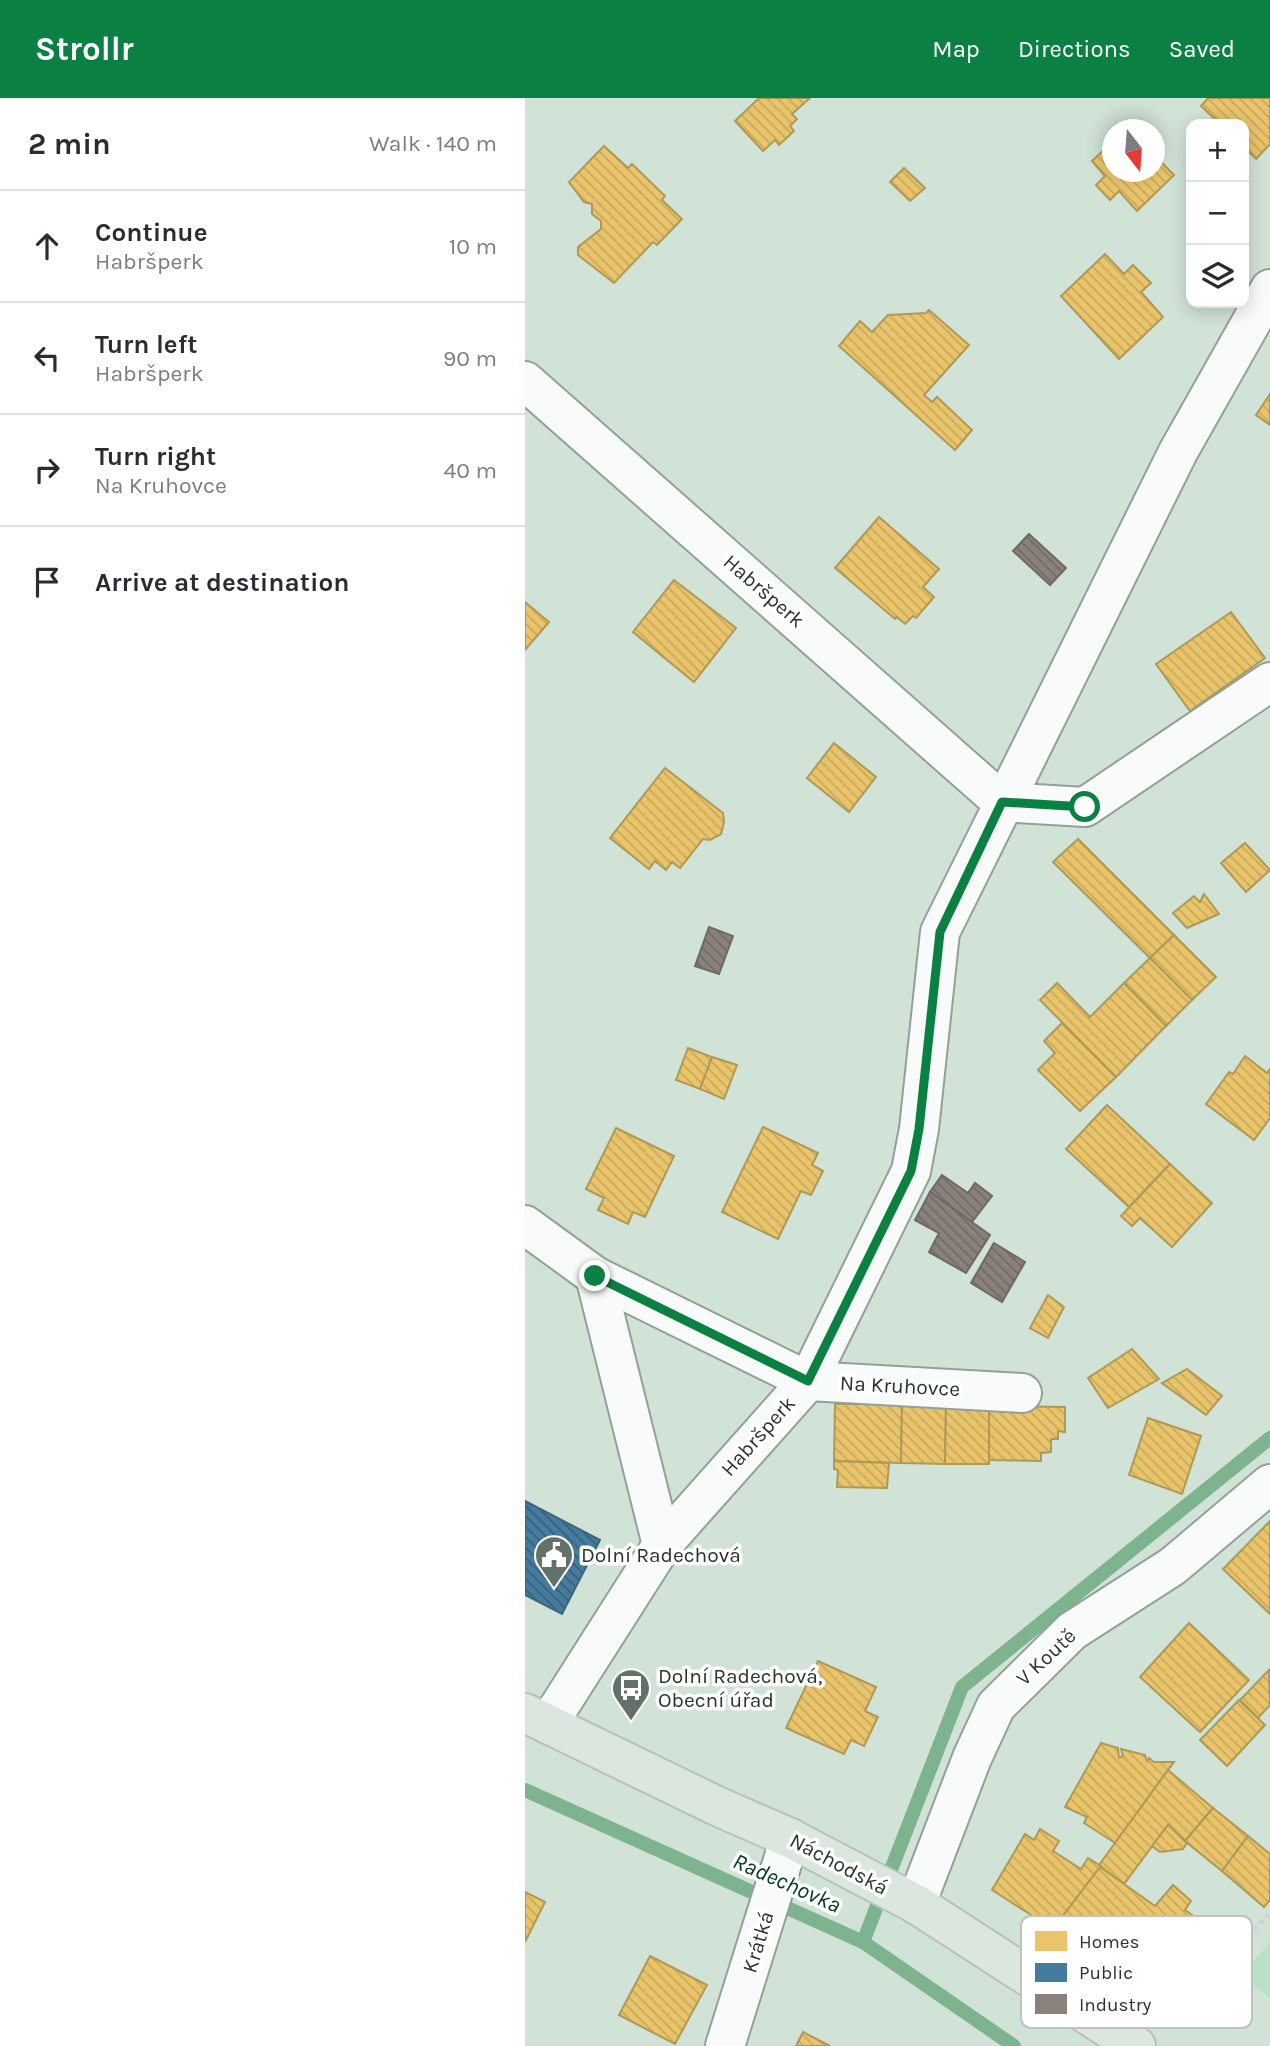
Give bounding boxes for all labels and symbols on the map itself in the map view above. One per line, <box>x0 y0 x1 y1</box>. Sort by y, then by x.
north arrow <box>1102 119 1165 182</box>
street label: Habršperk <box>719 549 809 633</box>
route start <box>1069 791 1100 822</box>
route end <box>579 1260 610 1291</box>
street label: Na Kruhovce <box>839 1371 961 1401</box>
street label: Habršperk <box>716 1391 800 1481</box>
public building icon: Dolní Radechová <box>533 1534 575 1589</box>
place label: Dolní Radechová <box>581 1543 741 1567</box>
street label: V Koutě <box>1011 1624 1081 1690</box>
place label: Dolní Radechová, Obecní úřad <box>658 1664 822 1712</box>
bus stop icon: Dolní Radechová, Obecní úřad <box>610 1667 652 1722</box>
street label: Náchodská <box>786 1828 892 1900</box>
water label: Radechovka <box>729 1847 845 1919</box>
street label: Krátká <box>737 1908 779 1976</box>
legend <box>1021 1916 1252 2028</box>
text: Homes <box>1079 1931 1140 1953</box>
text: Public <box>1079 1962 1133 1984</box>
text: Industry <box>1079 1994 1152 2016</box>

